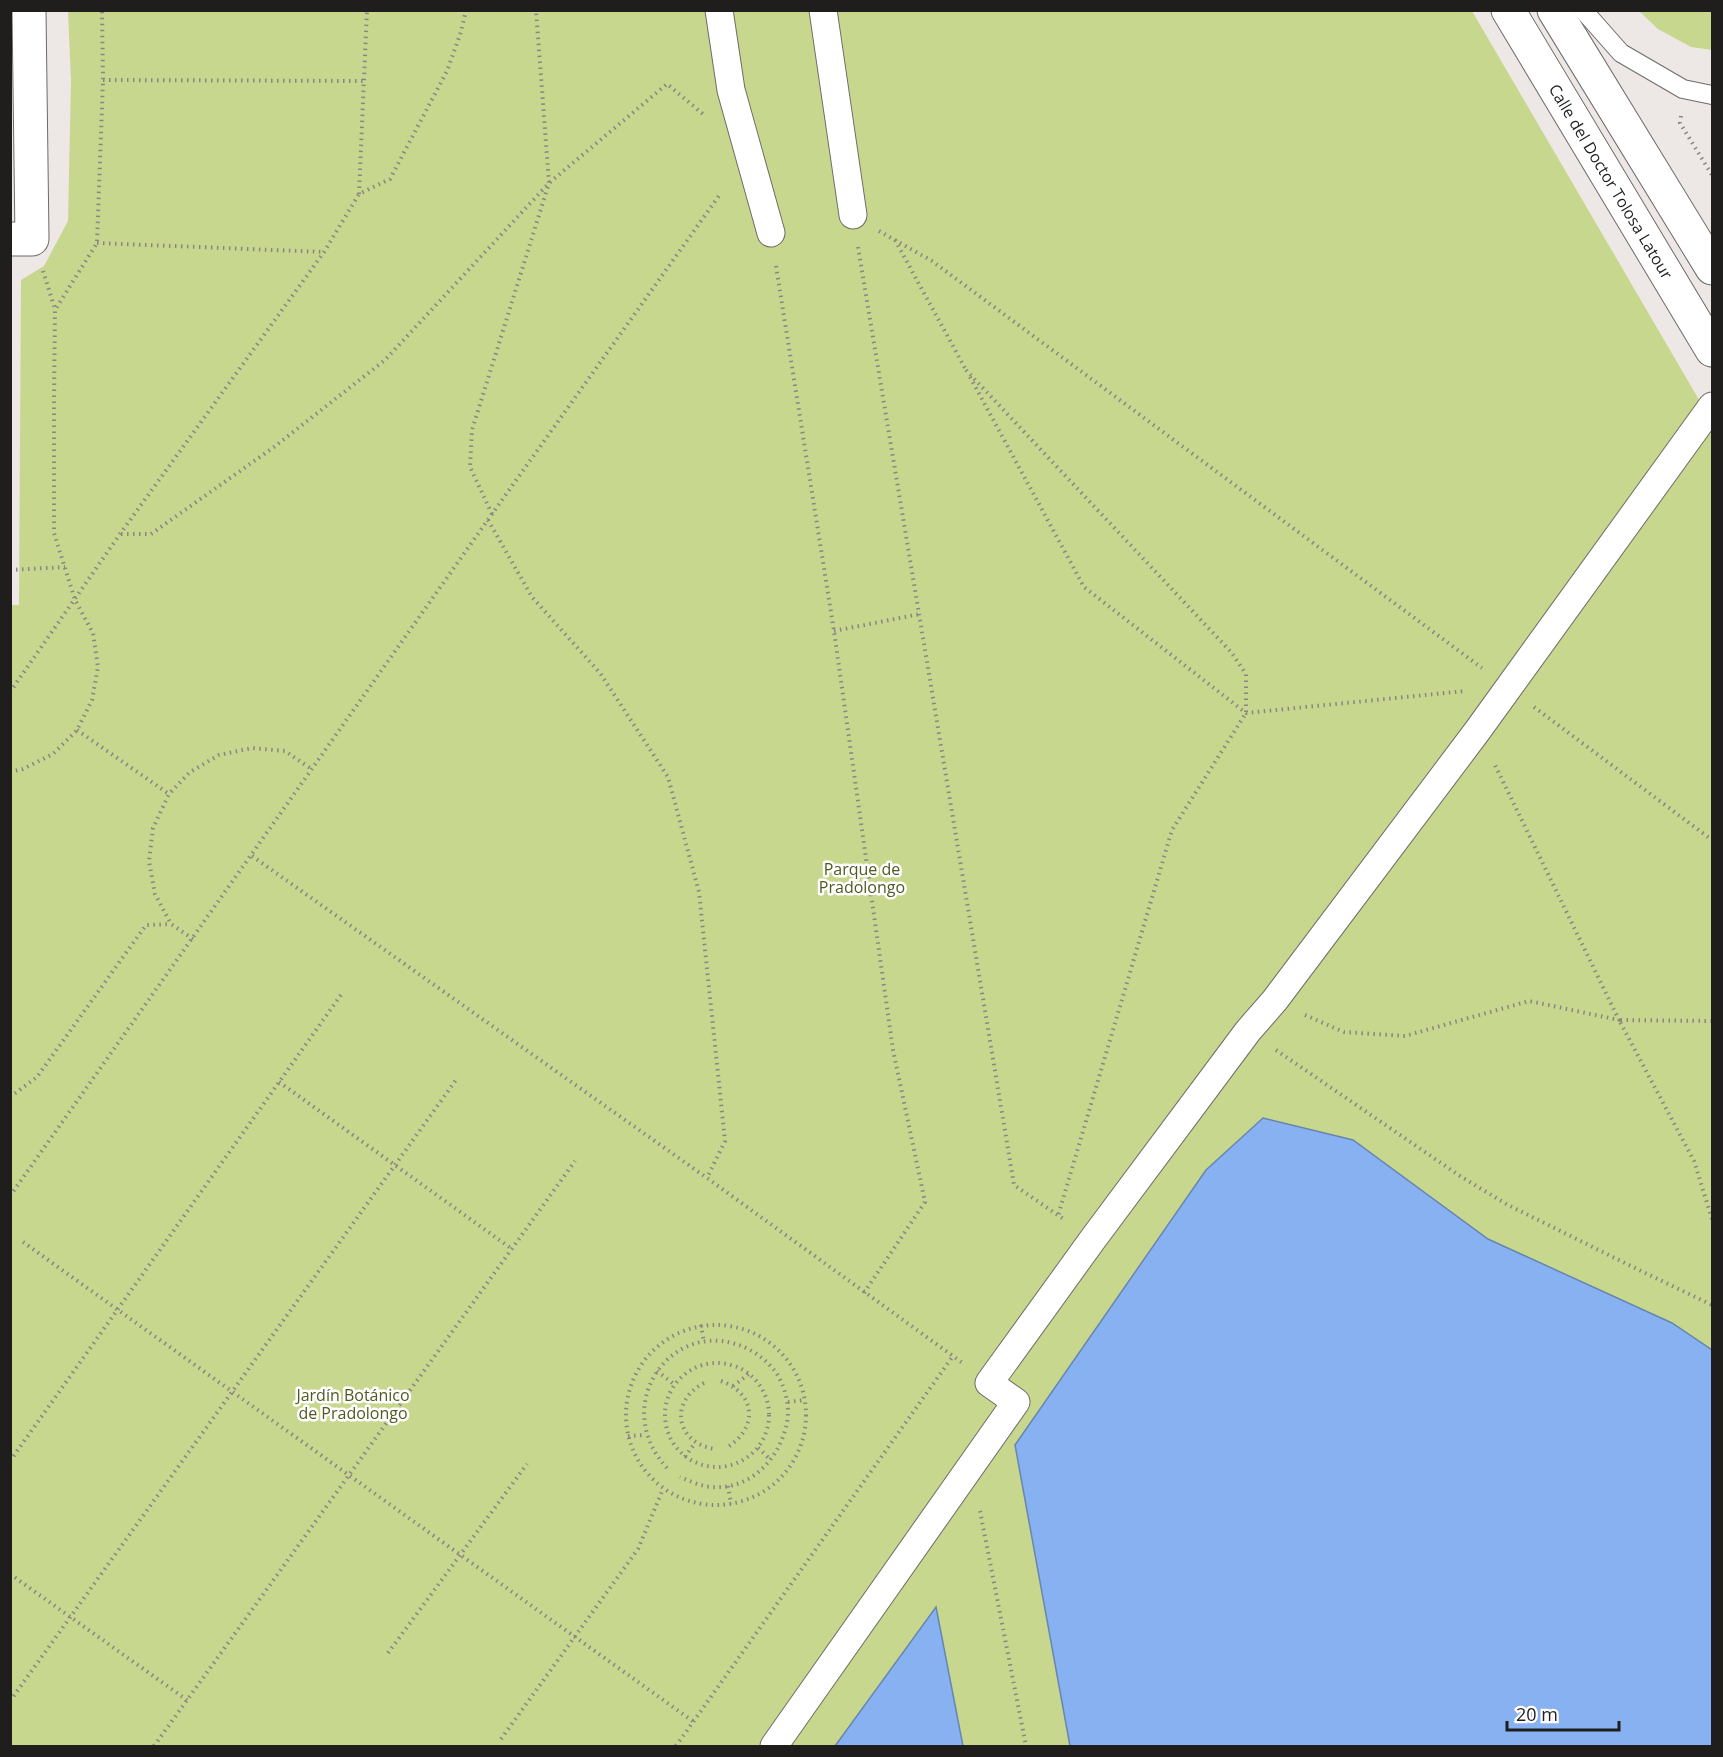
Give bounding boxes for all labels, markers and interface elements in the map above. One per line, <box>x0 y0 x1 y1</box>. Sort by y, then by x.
street label: Calle del Doctor Tolosa Latour <box>1544 80 1678 284</box>
park label: Parque de Pradolongo <box>819 858 905 898</box>
park label: Jardín Botánico de Pradolongo <box>294 1384 410 1424</box>
scale bar <box>1507 1694 1620 1732</box>
text: 20 m <box>1516 1702 1558 1726</box>

